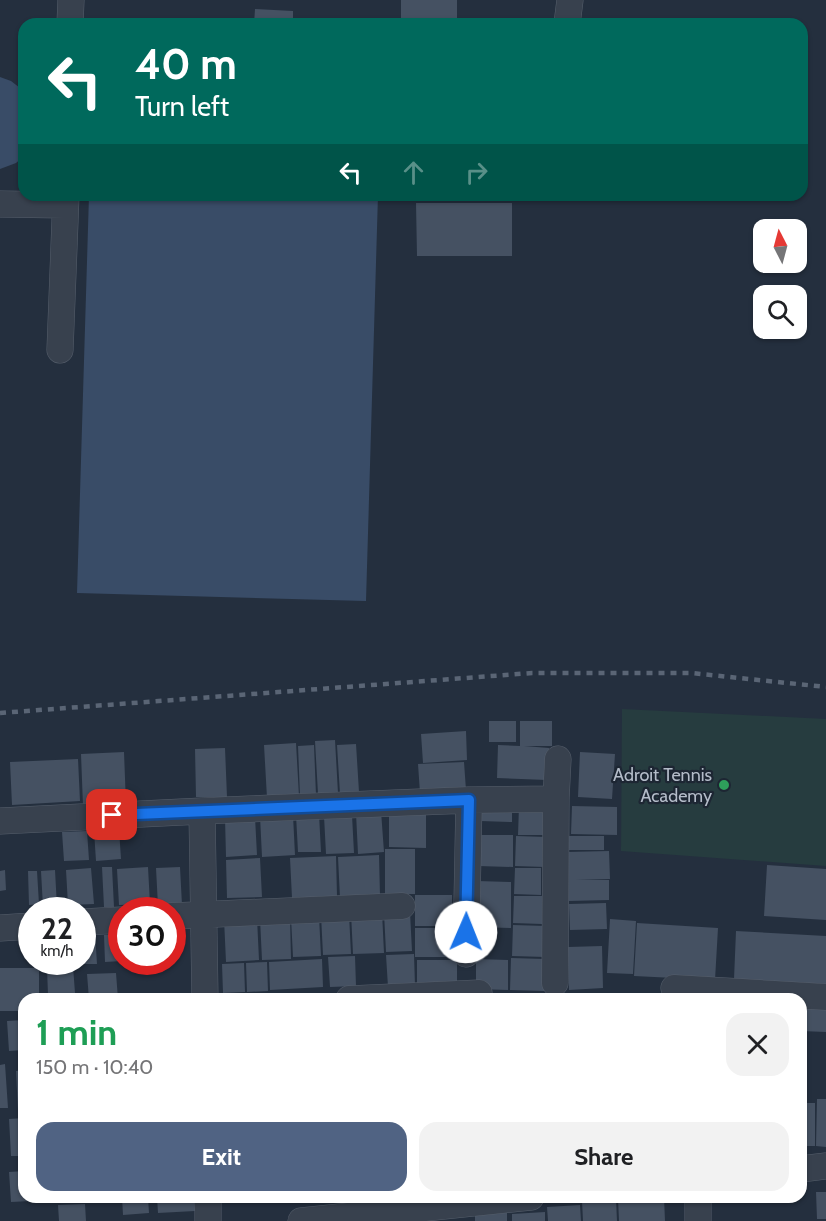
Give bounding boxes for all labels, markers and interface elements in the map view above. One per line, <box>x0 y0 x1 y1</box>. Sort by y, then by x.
text: 40 m <box>135 38 237 90</box>
icon: left <box>36 42 114 120</box>
text: Turn left <box>135 90 229 123</box>
icon: left <box>334 156 367 189</box>
icon: ahead <box>397 156 430 189</box>
icon: right <box>460 156 493 189</box>
north arrow <box>753 219 807 273</box>
map controls <box>753 219 807 339</box>
button: search <box>753 285 807 339</box>
place label: Adroit Tennis Academy <box>613 764 712 807</box>
marker: Adroit Tennis Academy <box>717 778 731 792</box>
pin <box>86 789 137 840</box>
icon: arrive <box>95 798 128 831</box>
speed limit sign: 30 <box>108 897 186 975</box>
position arrow <box>434 900 498 964</box>
text: 22 <box>41 910 73 947</box>
text: km/h <box>41 942 73 960</box>
text: 1 min <box>36 1010 117 1054</box>
button: close <box>726 1013 789 1076</box>
text: 150 m · 10:40 <box>36 1055 153 1079</box>
button: Exit <box>36 1122 407 1191</box>
button: Share <box>419 1122 789 1191</box>

